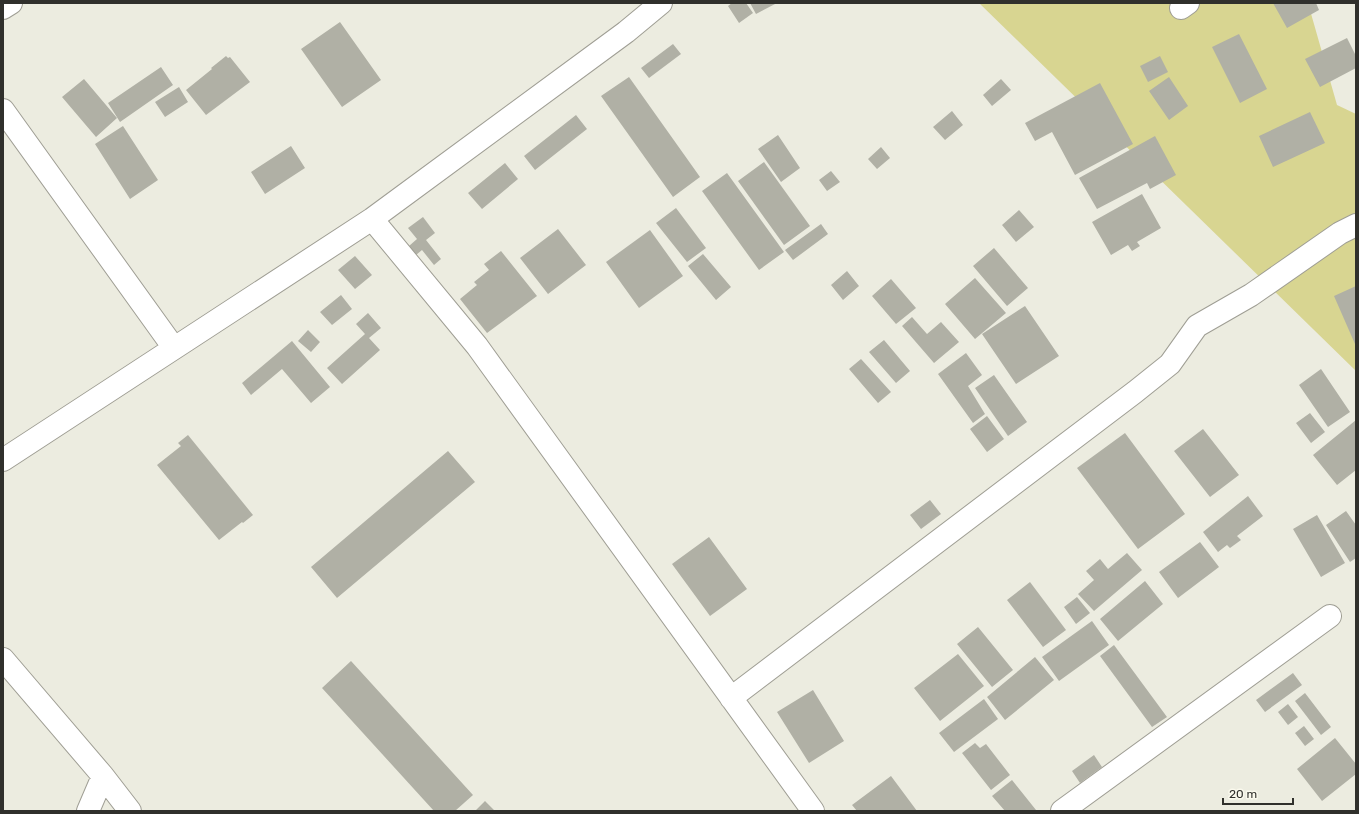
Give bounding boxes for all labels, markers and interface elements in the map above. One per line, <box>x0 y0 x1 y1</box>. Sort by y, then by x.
scale bar <box>1223 780 1293 806</box>
text: 20 m <box>1229 787 1257 801</box>

